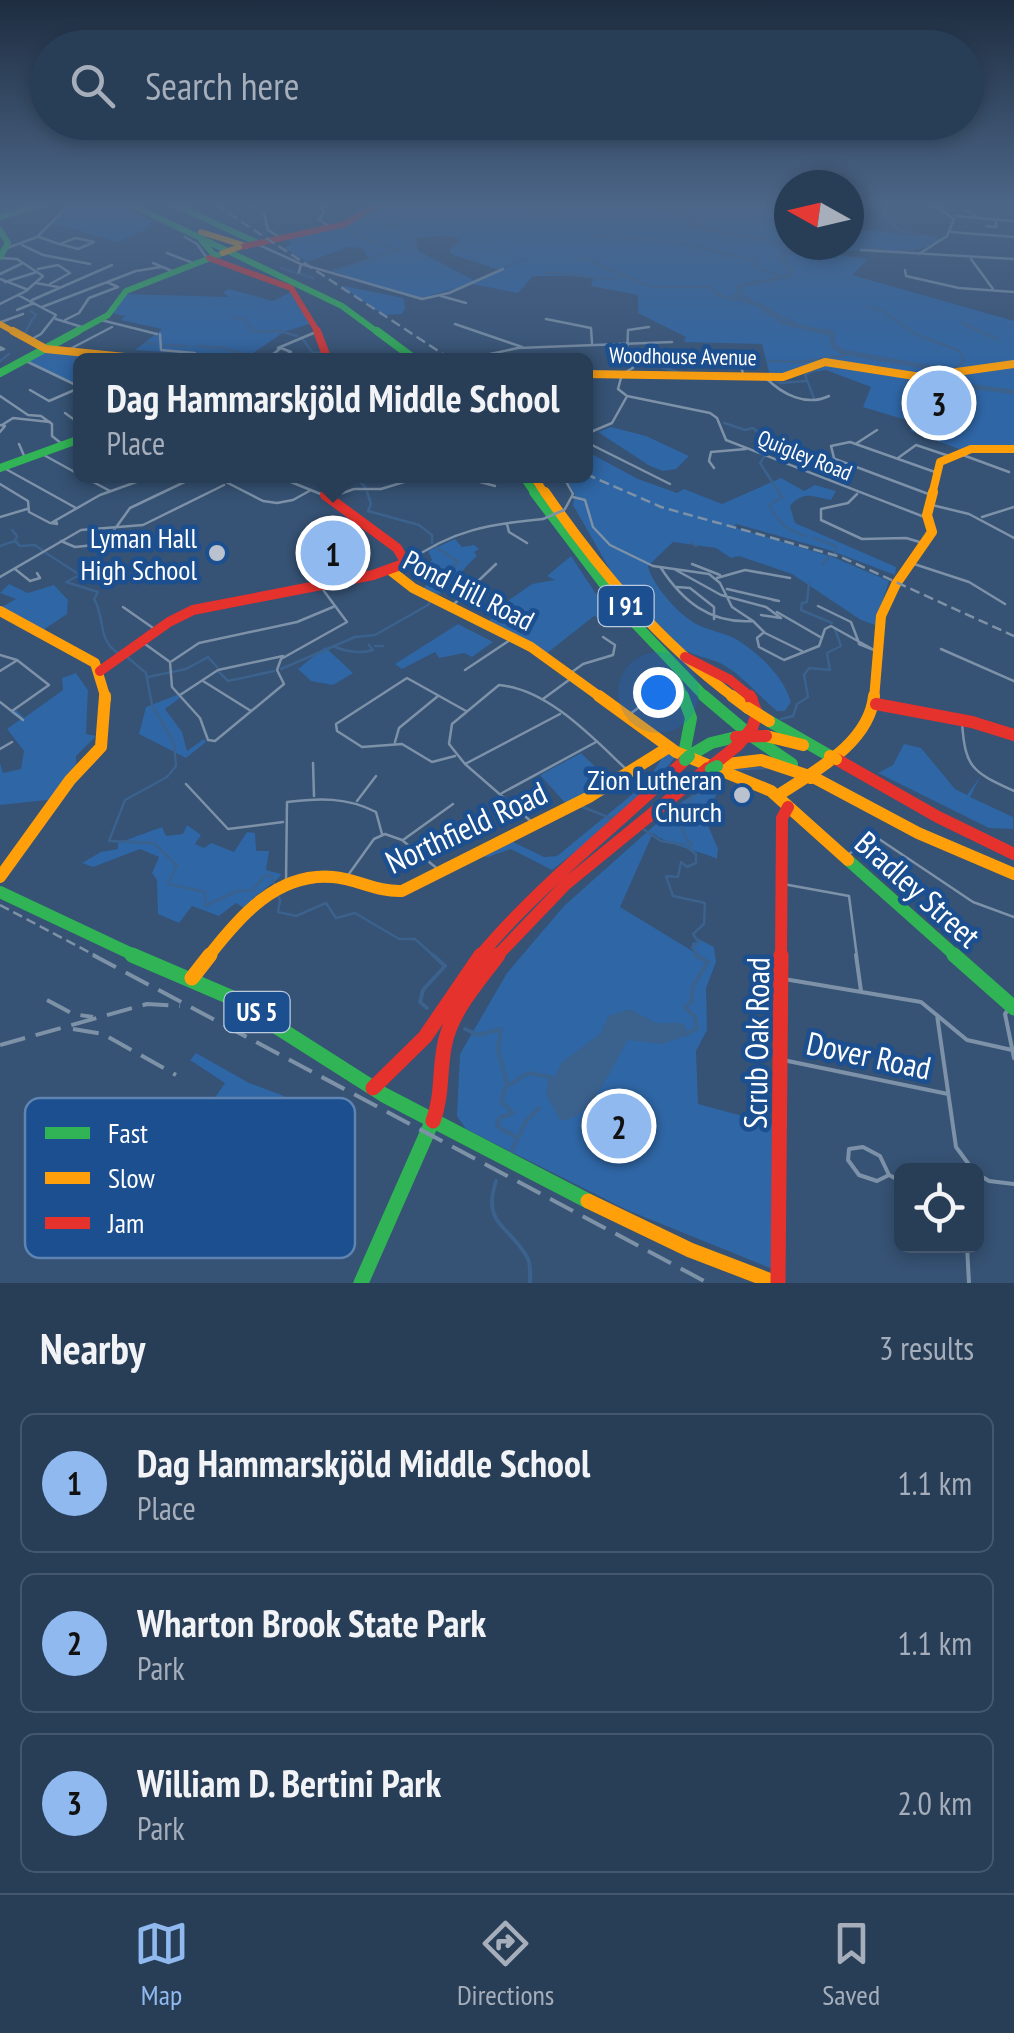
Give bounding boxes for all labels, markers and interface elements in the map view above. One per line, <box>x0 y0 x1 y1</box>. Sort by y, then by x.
search box <box>30 30 984 140</box>
icon: search <box>65 58 120 113</box>
text: Search here <box>145 61 299 110</box>
north arrow <box>774 170 864 260</box>
street label: Woodhouse Avenue <box>609 341 757 371</box>
popup <box>73 353 593 483</box>
pin: 3 <box>906 366 972 440</box>
text: Dag Hammarskjöld Middle School <box>106 373 560 422</box>
text: Place <box>106 422 165 464</box>
street label: Quigley Road <box>754 423 856 487</box>
pin: 1 <box>300 516 366 590</box>
place label: Lyman Hall High School <box>81 519 197 588</box>
street label: Pond Hill Road <box>397 541 541 639</box>
marker: Lyman Hall High School <box>206 542 228 564</box>
road number: I 91 <box>598 586 654 626</box>
your location <box>633 667 684 718</box>
place label: Zion Lutheran Church <box>587 761 722 830</box>
street label: Northfield Road <box>379 771 553 883</box>
marker: Zion Lutheran Church <box>731 784 753 806</box>
street label: Bradley Street <box>846 822 990 957</box>
street label: Scrub Oak Road <box>734 957 778 1129</box>
road number: US 5 <box>224 992 290 1032</box>
street label: Dover Road <box>803 1021 935 1089</box>
pin: 2 <box>586 1088 652 1164</box>
legend <box>25 1098 355 1258</box>
text: Fast <box>108 1114 148 1151</box>
text: Slow <box>108 1159 155 1196</box>
map controls <box>894 1163 984 1253</box>
button: locate <box>894 1163 984 1253</box>
text: Jam <box>107 1204 144 1241</box>
text: Nearby <box>40 1321 145 1376</box>
text: 3 results <box>879 1327 974 1369</box>
text: Dag Hammarskjöld Middle School <box>137 1438 590 1487</box>
text: 1 <box>67 1462 82 1504</box>
text: 1.1 km <box>897 1462 972 1504</box>
text: Place <box>137 1487 196 1529</box>
text: Wharton Brook State Park <box>137 1598 486 1647</box>
text: 2 <box>67 1622 82 1664</box>
text: 1.1 km <box>897 1622 972 1664</box>
text: Park <box>137 1647 185 1689</box>
text: William D. Bertini Park <box>137 1758 441 1807</box>
text: 3 <box>67 1782 82 1824</box>
text: 2.0 km <box>897 1782 972 1824</box>
text: Park <box>137 1807 185 1849</box>
tab: Map <box>134 1916 189 2013</box>
tab: Directions <box>457 1916 554 2013</box>
tab: Saved <box>822 1916 880 2013</box>

